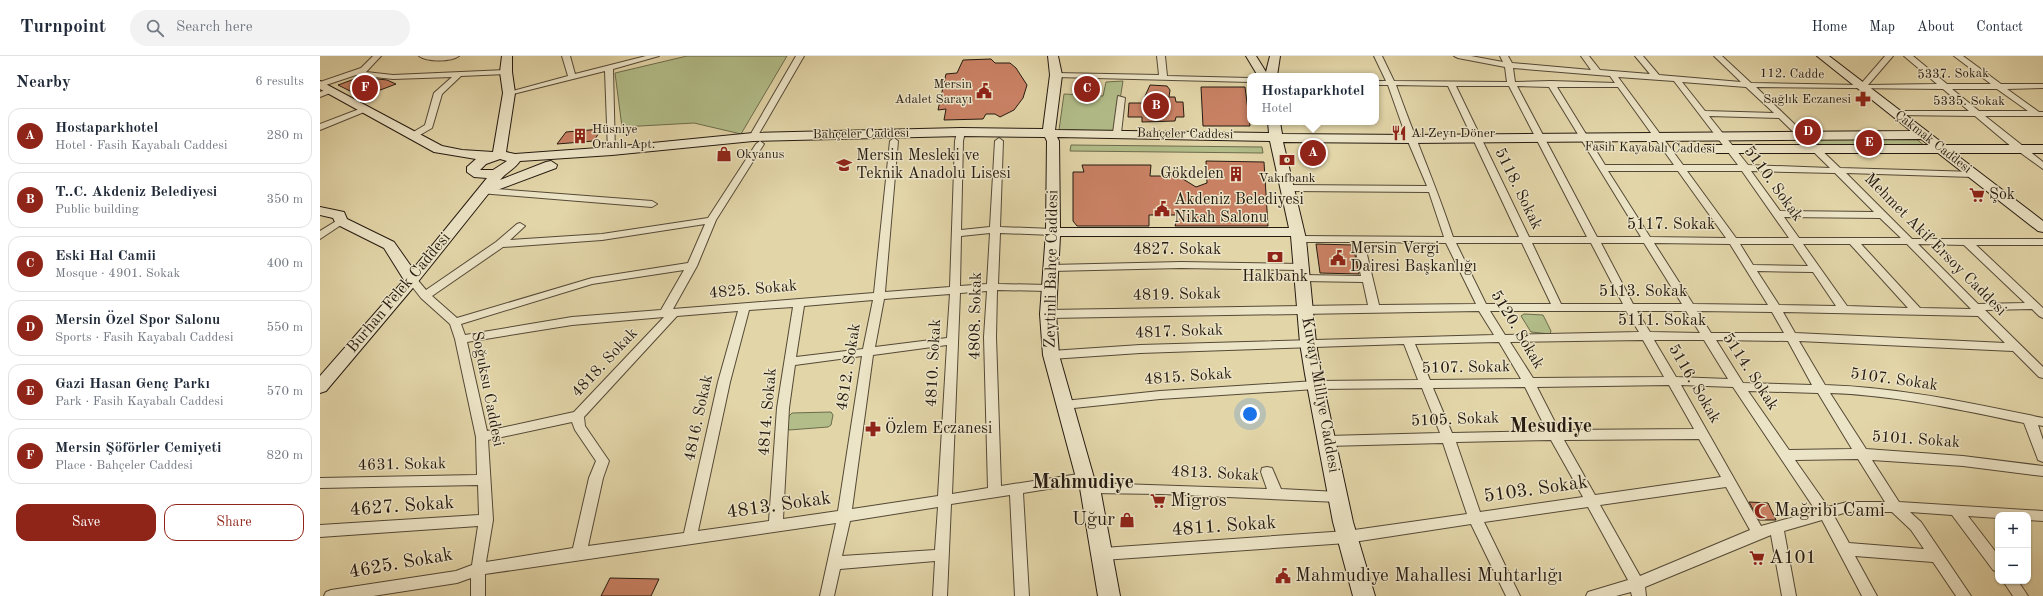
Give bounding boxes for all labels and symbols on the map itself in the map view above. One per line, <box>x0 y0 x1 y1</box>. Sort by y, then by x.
street label: 112. Cadde <box>1760 67 1824 81</box>
street label: 5337. Sokak <box>1917 67 1989 81</box>
pin: F <box>352 73 378 103</box>
pin: C <box>1074 74 1100 104</box>
place label: Mersin Adalet Sarayı <box>895 78 972 106</box>
public building icon: Mersin Adalet Sarayı <box>975 82 993 100</box>
pharmacy icon: Sağlık Eczanesi <box>1854 90 1872 108</box>
pin: B <box>1143 91 1169 121</box>
place label: Sağlık Eczanesi <box>1763 93 1851 106</box>
street label: 5335. Sokak <box>1933 95 2005 108</box>
street label: Çakmak Caddesi <box>1892 108 1974 176</box>
pin: D <box>1795 117 1821 147</box>
place label: Hüsniye Oranlı Apt. <box>592 123 655 151</box>
restaurant icon: Al Zeyn Döner <box>1390 124 1408 142</box>
building icon: Hüsniye Oranlı Apt. <box>571 127 589 145</box>
street label: Bahçeler Caddesi <box>813 127 910 141</box>
street label: Bahçeler Caddesi <box>1137 127 1234 141</box>
place label: Al Zeyn Döner <box>1411 127 1496 140</box>
pin: E <box>1856 128 1882 158</box>
pin: A <box>1300 138 1326 168</box>
street label: Fasih Kayabalı Caddesi <box>1585 140 1716 156</box>
street label: 5110. Sokak <box>1741 144 1805 224</box>
shop icon: Okyanus <box>715 145 733 163</box>
street label: 5118. Sokak <box>1491 146 1545 232</box>
place label: Okyanus <box>736 148 785 161</box>
place label: Mersin Mesleki ve Teknik Anadolu Lisesi <box>856 148 1011 182</box>
bank icon: Vakıfbank <box>1278 151 1296 169</box>
school or university icon: Mersin Mesleki ve Teknik Anadolu Lisesi <box>835 156 853 174</box>
building icon: Gökdelen <box>1227 165 1245 183</box>
place label: Gökdelen <box>1160 166 1224 182</box>
street label: Mehmet Akif Ersoy Caddesi <box>1861 171 2009 319</box>
place label: Vakıfbank <box>1259 172 1316 185</box>
supermarket icon: Şok <box>1968 186 1986 204</box>
place label: Şok <box>1989 187 2015 203</box>
street label: Zeytinli Bahçe Caddesi <box>1043 190 1061 348</box>
place label: Akdeniz Belediyesi Nikah Salonu <box>1174 192 1304 226</box>
public building icon: Akdeniz Belediyesi Nikah Salonu <box>1153 200 1171 218</box>
street label: 5117. Sokak <box>1627 217 1715 233</box>
street label: Burhan Felek Caddesi <box>344 230 454 356</box>
place label: Mersin Vergi Dairesi Başkanlığı <box>1350 241 1477 275</box>
street label: 4827. Sokak <box>1133 242 1221 258</box>
bank icon: Halkbank <box>1266 248 1284 266</box>
public building icon: Mersin Vergi Dairesi Başkanlığı <box>1329 249 1347 267</box>
place label: Halkbank <box>1242 269 1308 285</box>
street label: 4808. Sokak <box>967 272 985 360</box>
street label: 4825. Sokak <box>708 278 798 302</box>
street label: 5113. Sokak <box>1599 284 1687 300</box>
street label: 4819. Sokak <box>1133 286 1221 304</box>
street label: 5120. Sokak <box>1487 288 1547 372</box>
street label: 5111. Sokak <box>1618 313 1706 329</box>
street label: Kuvayi Milliye Caddesi <box>1298 316 1342 474</box>
street label: 4810. Sokak <box>924 318 944 408</box>
street label: 4812. Sokak <box>834 322 864 412</box>
street label: 4817. Sokak <box>1135 322 1223 342</box>
street label: 4818. Sokak <box>569 325 641 401</box>
street label: Soğuksu Caddesi <box>468 330 506 448</box>
street label: 5114. Sokak <box>1719 331 1781 413</box>
street label: 5116. Sokak <box>1665 342 1723 426</box>
street label: 5107. Sokak <box>1422 359 1510 377</box>
street label: 4815. Sokak <box>1143 366 1233 388</box>
street label: 5107. Sokak <box>1849 366 1939 394</box>
street label: 4814. Sokak <box>756 367 780 457</box>
street label: 4816. Sokak <box>682 373 716 463</box>
your location <box>1240 404 1260 424</box>
street label: 5105. Sokak <box>1411 410 1499 430</box>
place label: Özlem Eczanesi <box>885 417 992 437</box>
district label: Mesudiye <box>1510 417 1592 437</box>
pharmacy icon: Özlem Eczanesi <box>864 420 882 438</box>
street label: 5101. Sokak <box>1871 429 1961 451</box>
street label: 4631. Sokak <box>358 456 446 474</box>
street label: 4813. Sokak <box>1170 464 1260 484</box>
district label: Mahmudiye <box>1032 473 1134 493</box>
street label: 5103. Sokak <box>1483 473 1589 507</box>
street label: 4813. Sokak <box>726 489 832 523</box>
supermarket icon: Migros <box>1149 492 1167 510</box>
place label: Migros <box>1170 492 1227 511</box>
street label: 4627. Sokak <box>349 494 455 520</box>
mosque icon: Mağribi Cami <box>1753 502 1771 520</box>
place label: Mağribi Cami <box>1774 502 1885 521</box>
place label: Uğur <box>1072 511 1115 530</box>
shop icon: Uğur <box>1118 511 1136 529</box>
street label: 4811. Sokak <box>1171 514 1277 540</box>
street label: 4625. Sokak <box>348 546 455 582</box>
supermarket icon: A101 <box>1748 549 1766 567</box>
place label: A101 <box>1769 549 1817 568</box>
public building icon: Mahmudiye Mahallesi Muhtarlığı <box>1274 567 1292 585</box>
place label: Mahmudiye Mahallesi Muhtarlığı <box>1295 567 1563 586</box>

